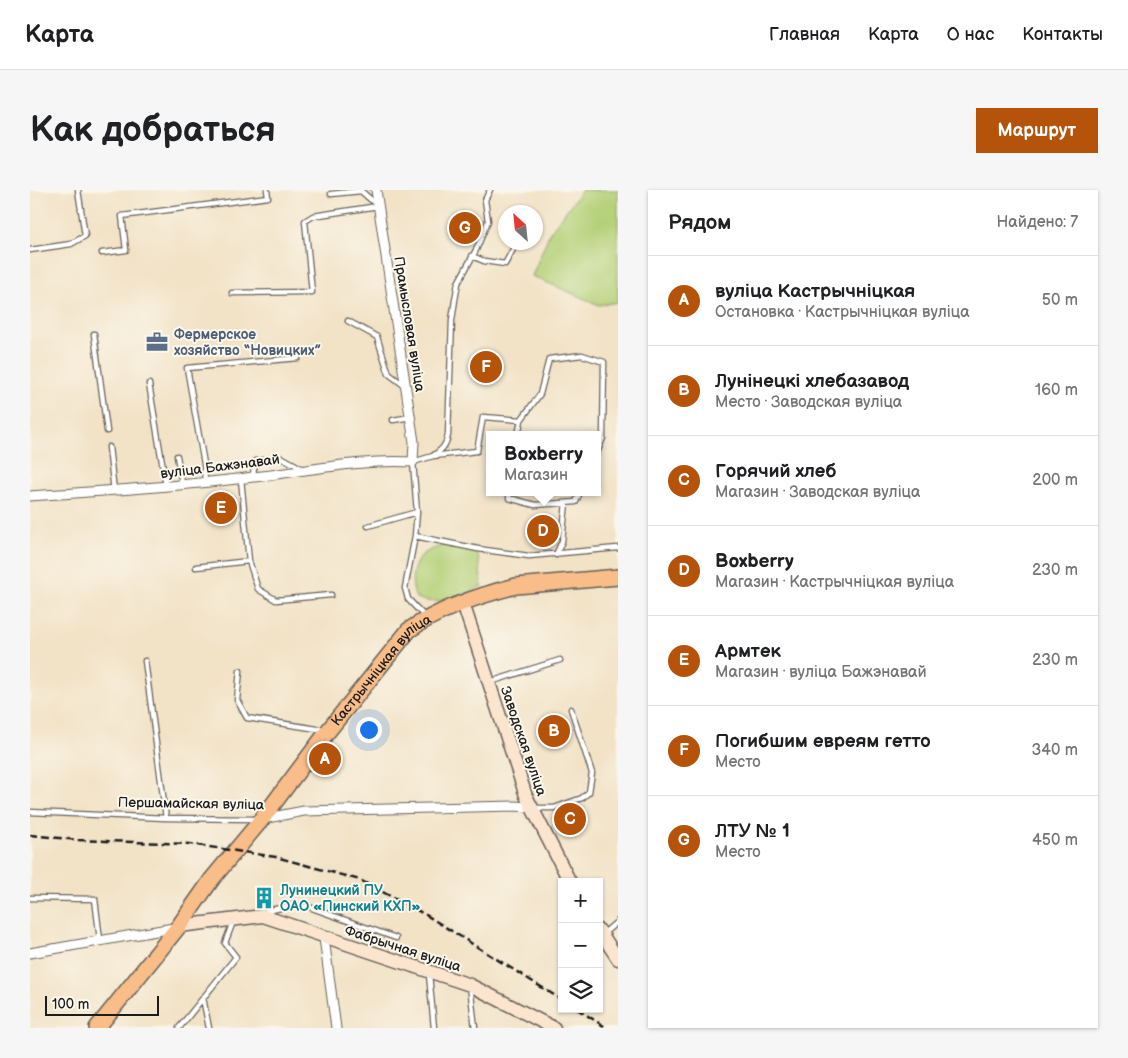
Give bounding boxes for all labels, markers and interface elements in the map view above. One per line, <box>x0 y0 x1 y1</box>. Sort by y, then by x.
text: Карта <box>25 20 94 49</box>
text: Главная <box>769 24 840 45</box>
text: Карта <box>868 24 919 45</box>
text: О нас <box>947 24 994 45</box>
text: Контакты <box>1022 24 1103 45</box>
button: Маршрут <box>976 108 1098 153</box>
text: Как добраться <box>30 109 276 152</box>
north arrow <box>498 205 543 250</box>
pin: G <box>449 209 481 247</box>
text: Рядом <box>668 210 731 235</box>
text: Найдено: 7 <box>996 213 1078 232</box>
street label: Прамысловая вуліца <box>390 255 429 394</box>
text: вуліца Кастрычніцкая <box>715 280 915 303</box>
text: A <box>679 291 689 310</box>
text: 50 m <box>1042 291 1078 310</box>
text: Остановка · Кастрычніцкая вуліца <box>715 303 970 322</box>
place label: Фермерское хозяйство “Новицких” <box>174 326 321 359</box>
office icon: Фермерское хозяйство “Новицких” <box>144 329 170 355</box>
pin: F <box>470 348 502 386</box>
text: Лунінецкі хлебазавод <box>715 370 909 393</box>
text: B <box>678 381 690 400</box>
text: 160 m <box>1035 381 1078 400</box>
text: Место · Заводская вуліца <box>715 393 902 412</box>
popup <box>486 431 601 496</box>
text: Boxberry <box>504 443 583 466</box>
street label: вуліца Бажэнавай <box>159 451 281 482</box>
text: Горячий хлеб <box>715 460 836 483</box>
text: Магазин <box>504 466 568 485</box>
text: C <box>678 471 690 490</box>
text: 200 m <box>1032 471 1078 490</box>
text: Магазин · Заводская вуліца <box>715 483 921 502</box>
pin: E <box>205 489 237 527</box>
pin: D <box>527 512 559 550</box>
text: Boxberry <box>715 550 794 573</box>
text: D <box>678 561 690 580</box>
text: 230 m <box>1032 561 1078 580</box>
text: Магазин · Кастрычніцкая вуліца <box>715 573 954 592</box>
street label: Кастрычніцкая вуліца <box>328 610 435 729</box>
text: Армтек <box>715 640 781 663</box>
text: E <box>679 651 689 670</box>
text: 230 m <box>1032 651 1078 670</box>
text: Магазин · вуліца Бажэнавай <box>715 663 927 682</box>
street label: Заводская вуліца <box>497 684 550 799</box>
pin: B <box>538 712 570 750</box>
your location <box>356 717 382 743</box>
text: Погибшим евреям гетто <box>715 730 931 753</box>
pin: A <box>309 740 341 778</box>
text: F <box>679 741 689 760</box>
text: 340 m <box>1031 741 1078 760</box>
text: Место <box>715 753 761 772</box>
street label: Першамайская вуліца <box>118 794 265 813</box>
pin: C <box>554 800 586 838</box>
text: ЛТУ № 1 <box>715 820 790 843</box>
text: G <box>678 831 690 850</box>
text: 450 m <box>1032 831 1078 850</box>
text: Место <box>715 843 761 862</box>
map controls <box>558 878 603 1013</box>
button: + <box>558 878 603 923</box>
place label: Лунинецкий ПУ ОАО «Пинский КХП» <box>279 882 421 915</box>
building icon: Лунинецкий ПУ ОАО «Пинский КХП» <box>251 885 277 911</box>
street label: Фабрычная вуліца <box>342 922 464 976</box>
button: − <box>558 923 603 968</box>
button: layers <box>558 968 603 1013</box>
scale bar <box>45 993 159 1016</box>
text: 100 m <box>52 996 89 1013</box>

